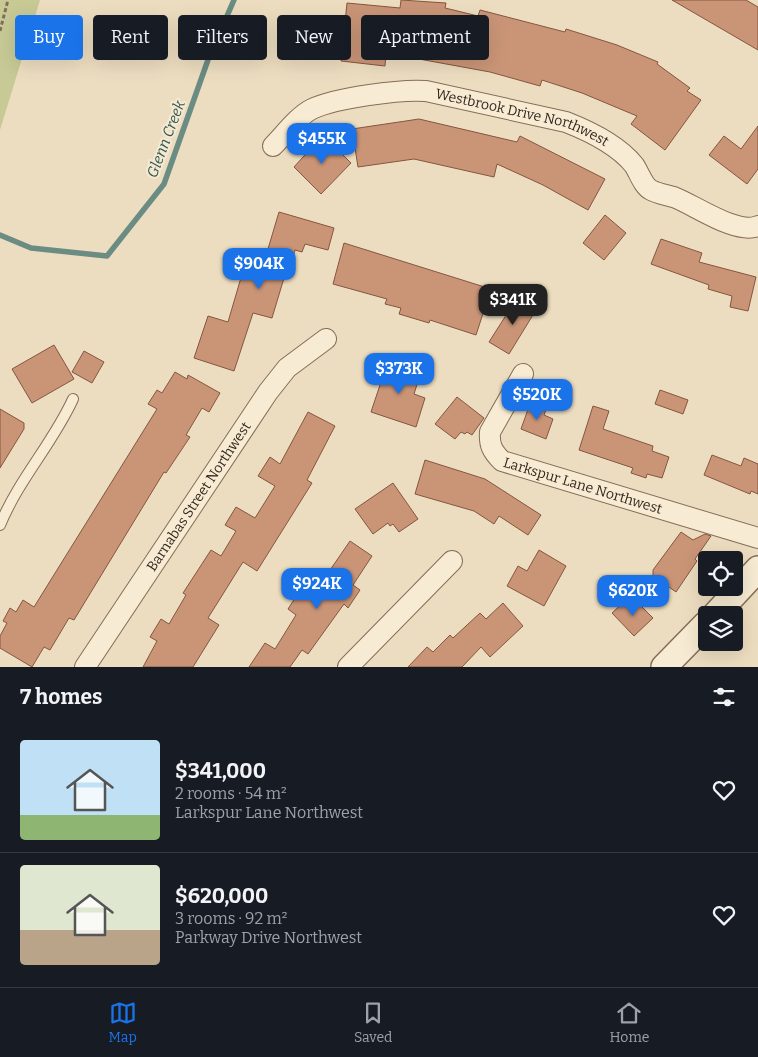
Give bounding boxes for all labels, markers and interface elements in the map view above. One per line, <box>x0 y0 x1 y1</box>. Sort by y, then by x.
chip: Buy <box>15 15 83 60</box>
chip: Rent <box>93 15 168 60</box>
chip: Filters <box>178 15 267 60</box>
chip: New <box>277 15 351 60</box>
chip: Apartment <box>361 15 489 60</box>
street label: Westbrook Drive Northwest <box>434 85 612 150</box>
water label: Glenn Creek <box>143 97 189 180</box>
pin: $455K <box>287 122 357 165</box>
text: $455K <box>298 129 346 148</box>
pin: $904K <box>224 248 294 290</box>
text: $904K <box>234 254 284 273</box>
pin: $341K <box>478 284 548 326</box>
text: $341K <box>489 290 537 309</box>
pin: $373K <box>364 352 434 395</box>
text: $373K <box>375 359 423 378</box>
pin: $520K <box>502 378 572 421</box>
text: $520K <box>513 385 561 404</box>
street label: Barnabas Street Northwest <box>143 419 254 574</box>
street label: Larkspur Lane Northwest <box>502 453 664 517</box>
map controls <box>698 551 743 651</box>
button: locate <box>698 551 743 596</box>
pin: $924K <box>282 568 352 610</box>
text: $924K <box>292 574 342 593</box>
pin: $620K <box>598 574 668 617</box>
text: $620K <box>608 581 658 600</box>
button: layers <box>698 606 743 651</box>
icon: filters <box>710 683 738 711</box>
text: 7 homes <box>20 684 102 710</box>
text: $341,000 <box>175 758 266 784</box>
icon: home <box>60 760 120 820</box>
icon: heart <box>710 776 738 804</box>
text: 2 rooms · 54 m² <box>175 784 287 803</box>
text: Larkspur Lane Northwest <box>175 803 363 822</box>
text: $620,000 <box>175 883 268 909</box>
icon: home <box>60 885 120 945</box>
icon: heart <box>710 901 738 929</box>
text: 3 rooms · 92 m² <box>175 909 287 928</box>
text: Parkway Drive Northwest <box>175 928 362 947</box>
tab: Map <box>109 999 137 1046</box>
tab: Saved <box>354 999 392 1046</box>
tab: Home <box>609 999 649 1046</box>

